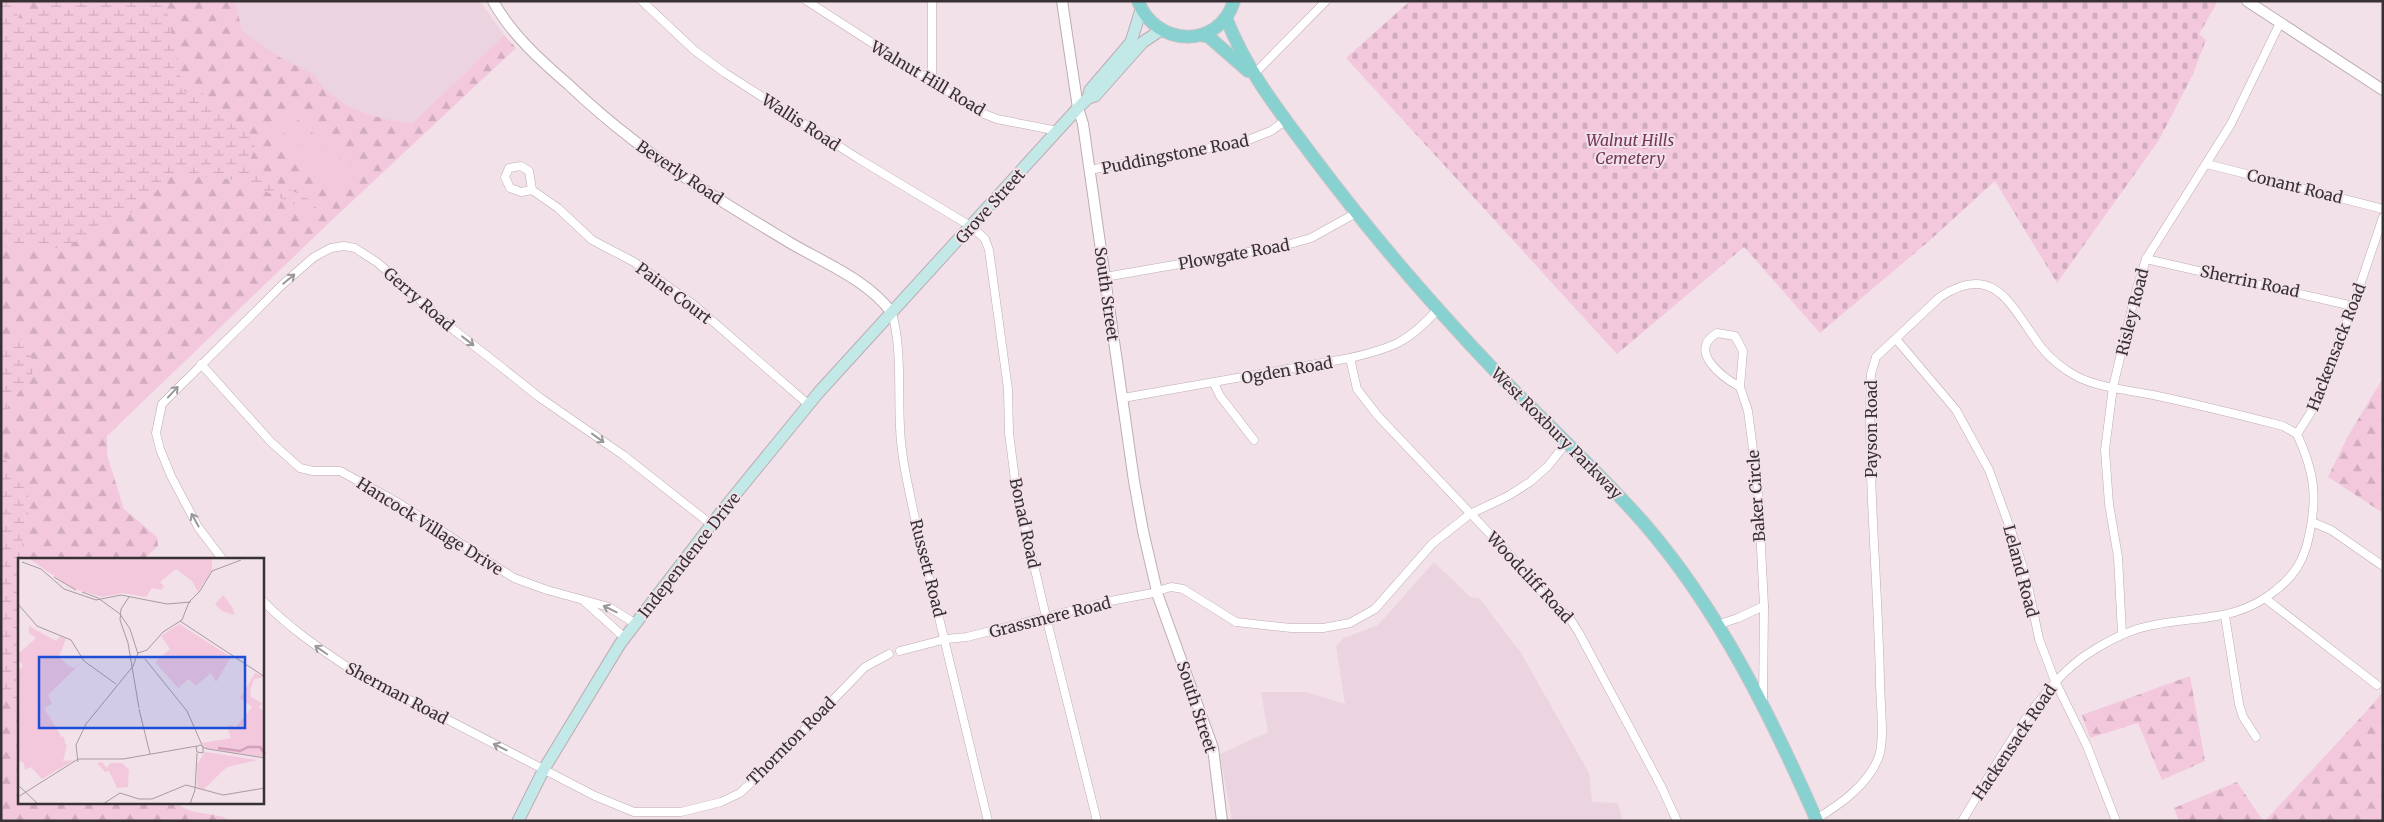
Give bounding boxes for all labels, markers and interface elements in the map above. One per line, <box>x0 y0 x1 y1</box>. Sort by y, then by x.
street label: Walnut Hill Road <box>866 36 989 120</box>
street label: Wallis Road <box>757 89 844 155</box>
street label: Puddingstone Road <box>1100 130 1251 178</box>
park label: Walnut Hills Cemetery <box>1586 130 1674 168</box>
street label: Beverly Road <box>633 136 727 209</box>
street label: Grove Street <box>951 164 1029 248</box>
street label: Conant Road <box>2245 164 2345 208</box>
street label: Plowgate Road <box>1177 234 1292 274</box>
street label: South Street <box>1090 245 1124 343</box>
street label: Paine Court <box>632 258 716 328</box>
street label: Sherrin Road <box>2198 261 2302 301</box>
street label: Gerry Road <box>380 263 459 335</box>
street label: Risley Road <box>2111 266 2153 358</box>
one-way arrow <box>282 273 295 284</box>
street label: Hackensack Road <box>2302 280 2370 414</box>
one-way arrow <box>461 335 474 346</box>
street label: Ogden Road <box>1240 352 1335 388</box>
street label: West Roxbury Parkway <box>1486 362 1627 503</box>
street label: Payson Road <box>1861 380 1881 478</box>
one-way arrow <box>167 386 179 399</box>
one-way arrow <box>591 433 605 443</box>
street label: Baker Circle <box>1743 449 1769 543</box>
street label: Hancock Village Drive <box>353 473 507 579</box>
street label: Bonad Road <box>1006 476 1044 570</box>
street label: Independence Drive <box>634 488 744 622</box>
one-way arrow <box>189 514 199 528</box>
street label: Russett Road <box>906 517 950 619</box>
street label: Leland Road <box>1999 523 2043 620</box>
street label: Woodcliff Road <box>1482 527 1578 627</box>
inset map <box>18 558 264 804</box>
street label: Grassmere Road <box>987 592 1113 642</box>
one-way arrow <box>603 604 618 614</box>
one-way arrow <box>314 645 328 655</box>
street label: Sherman Road <box>342 658 452 729</box>
street label: South Street <box>1173 659 1221 756</box>
street label: Hackensack Road <box>1968 680 2060 804</box>
street label: Thornton Road <box>743 692 840 789</box>
one-way arrow <box>493 742 508 751</box>

